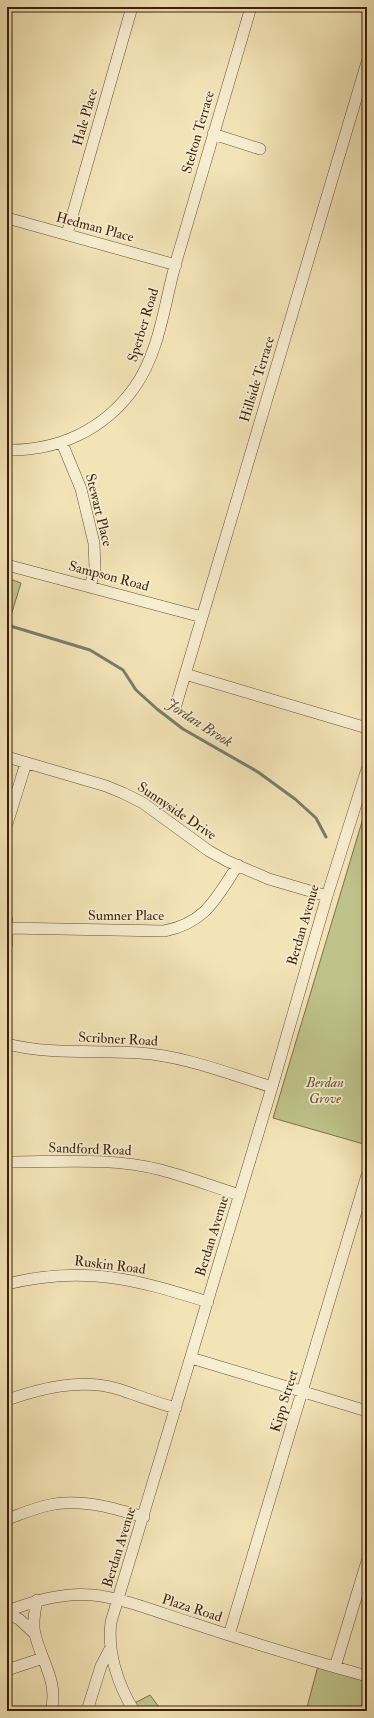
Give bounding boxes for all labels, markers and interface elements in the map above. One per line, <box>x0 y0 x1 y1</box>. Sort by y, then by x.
street label: Hale Place <box>69 86 101 148</box>
street label: Stelton Terrace <box>178 89 218 175</box>
street label: Hedman Place <box>54 208 136 246</box>
street label: Sperber Road <box>124 286 163 364</box>
street label: Hillside Terrace <box>236 334 278 424</box>
street label: Stewart Place <box>82 472 116 548</box>
street label: Sampson Road <box>67 557 151 596</box>
water label: Jordan Brook <box>162 694 236 752</box>
street label: Sunnyside Drive <box>134 778 220 845</box>
street label: Berdan Avenue <box>283 882 323 967</box>
street label: Sumner Place <box>88 907 164 924</box>
street label: Scribner Road <box>78 1028 158 1050</box>
park label: Berdan Grove <box>305 1074 344 1107</box>
street label: Sandford Road <box>48 1139 132 1159</box>
street label: Berdan Avenue <box>192 1193 232 1278</box>
street label: Ruskin Road <box>73 1252 147 1278</box>
street label: Kipp Street <box>266 1367 303 1435</box>
street label: Berdan Avenue <box>99 1504 139 1589</box>
street label: Plaza Road <box>160 1590 224 1626</box>

